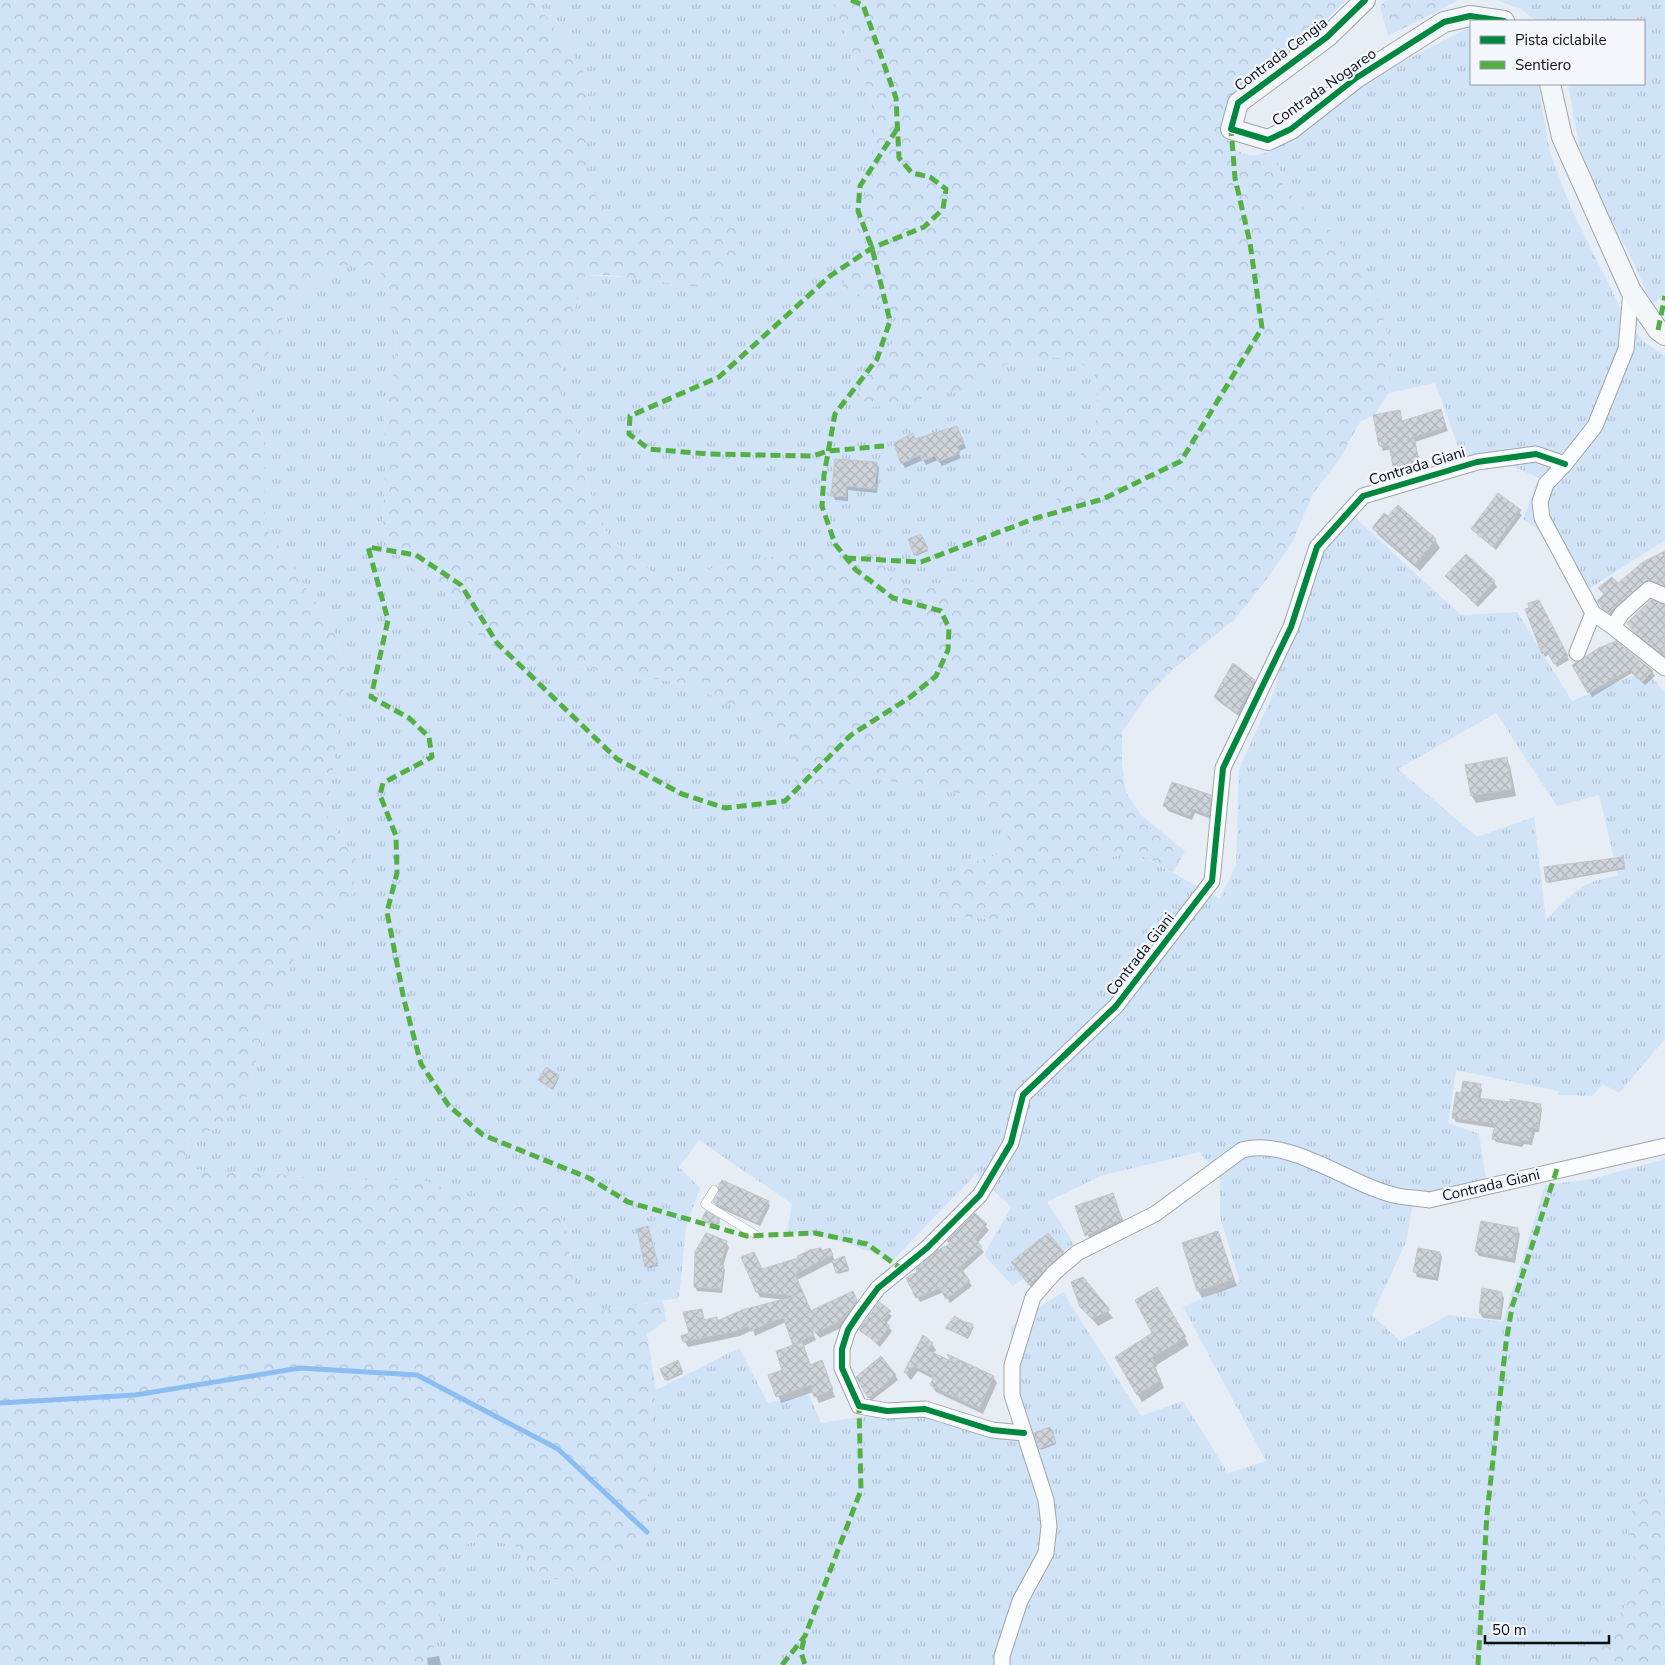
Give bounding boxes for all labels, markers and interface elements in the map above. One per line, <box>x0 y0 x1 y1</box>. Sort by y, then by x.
street label: Contrada Cengia <box>1230 12 1332 96</box>
legend <box>1470 20 1645 85</box>
text: Pista ciclabile <box>1515 30 1607 50</box>
street label: Contrada Nogareo <box>1268 43 1380 131</box>
text: Sentiero <box>1515 55 1571 75</box>
street label: Contrada Giani <box>1366 442 1468 490</box>
street label: Contrada Giani <box>1101 909 1179 999</box>
street label: Contrada Giani <box>1440 1164 1542 1206</box>
scale bar <box>1485 1612 1609 1644</box>
text: 50 m <box>1492 1620 1527 1640</box>

